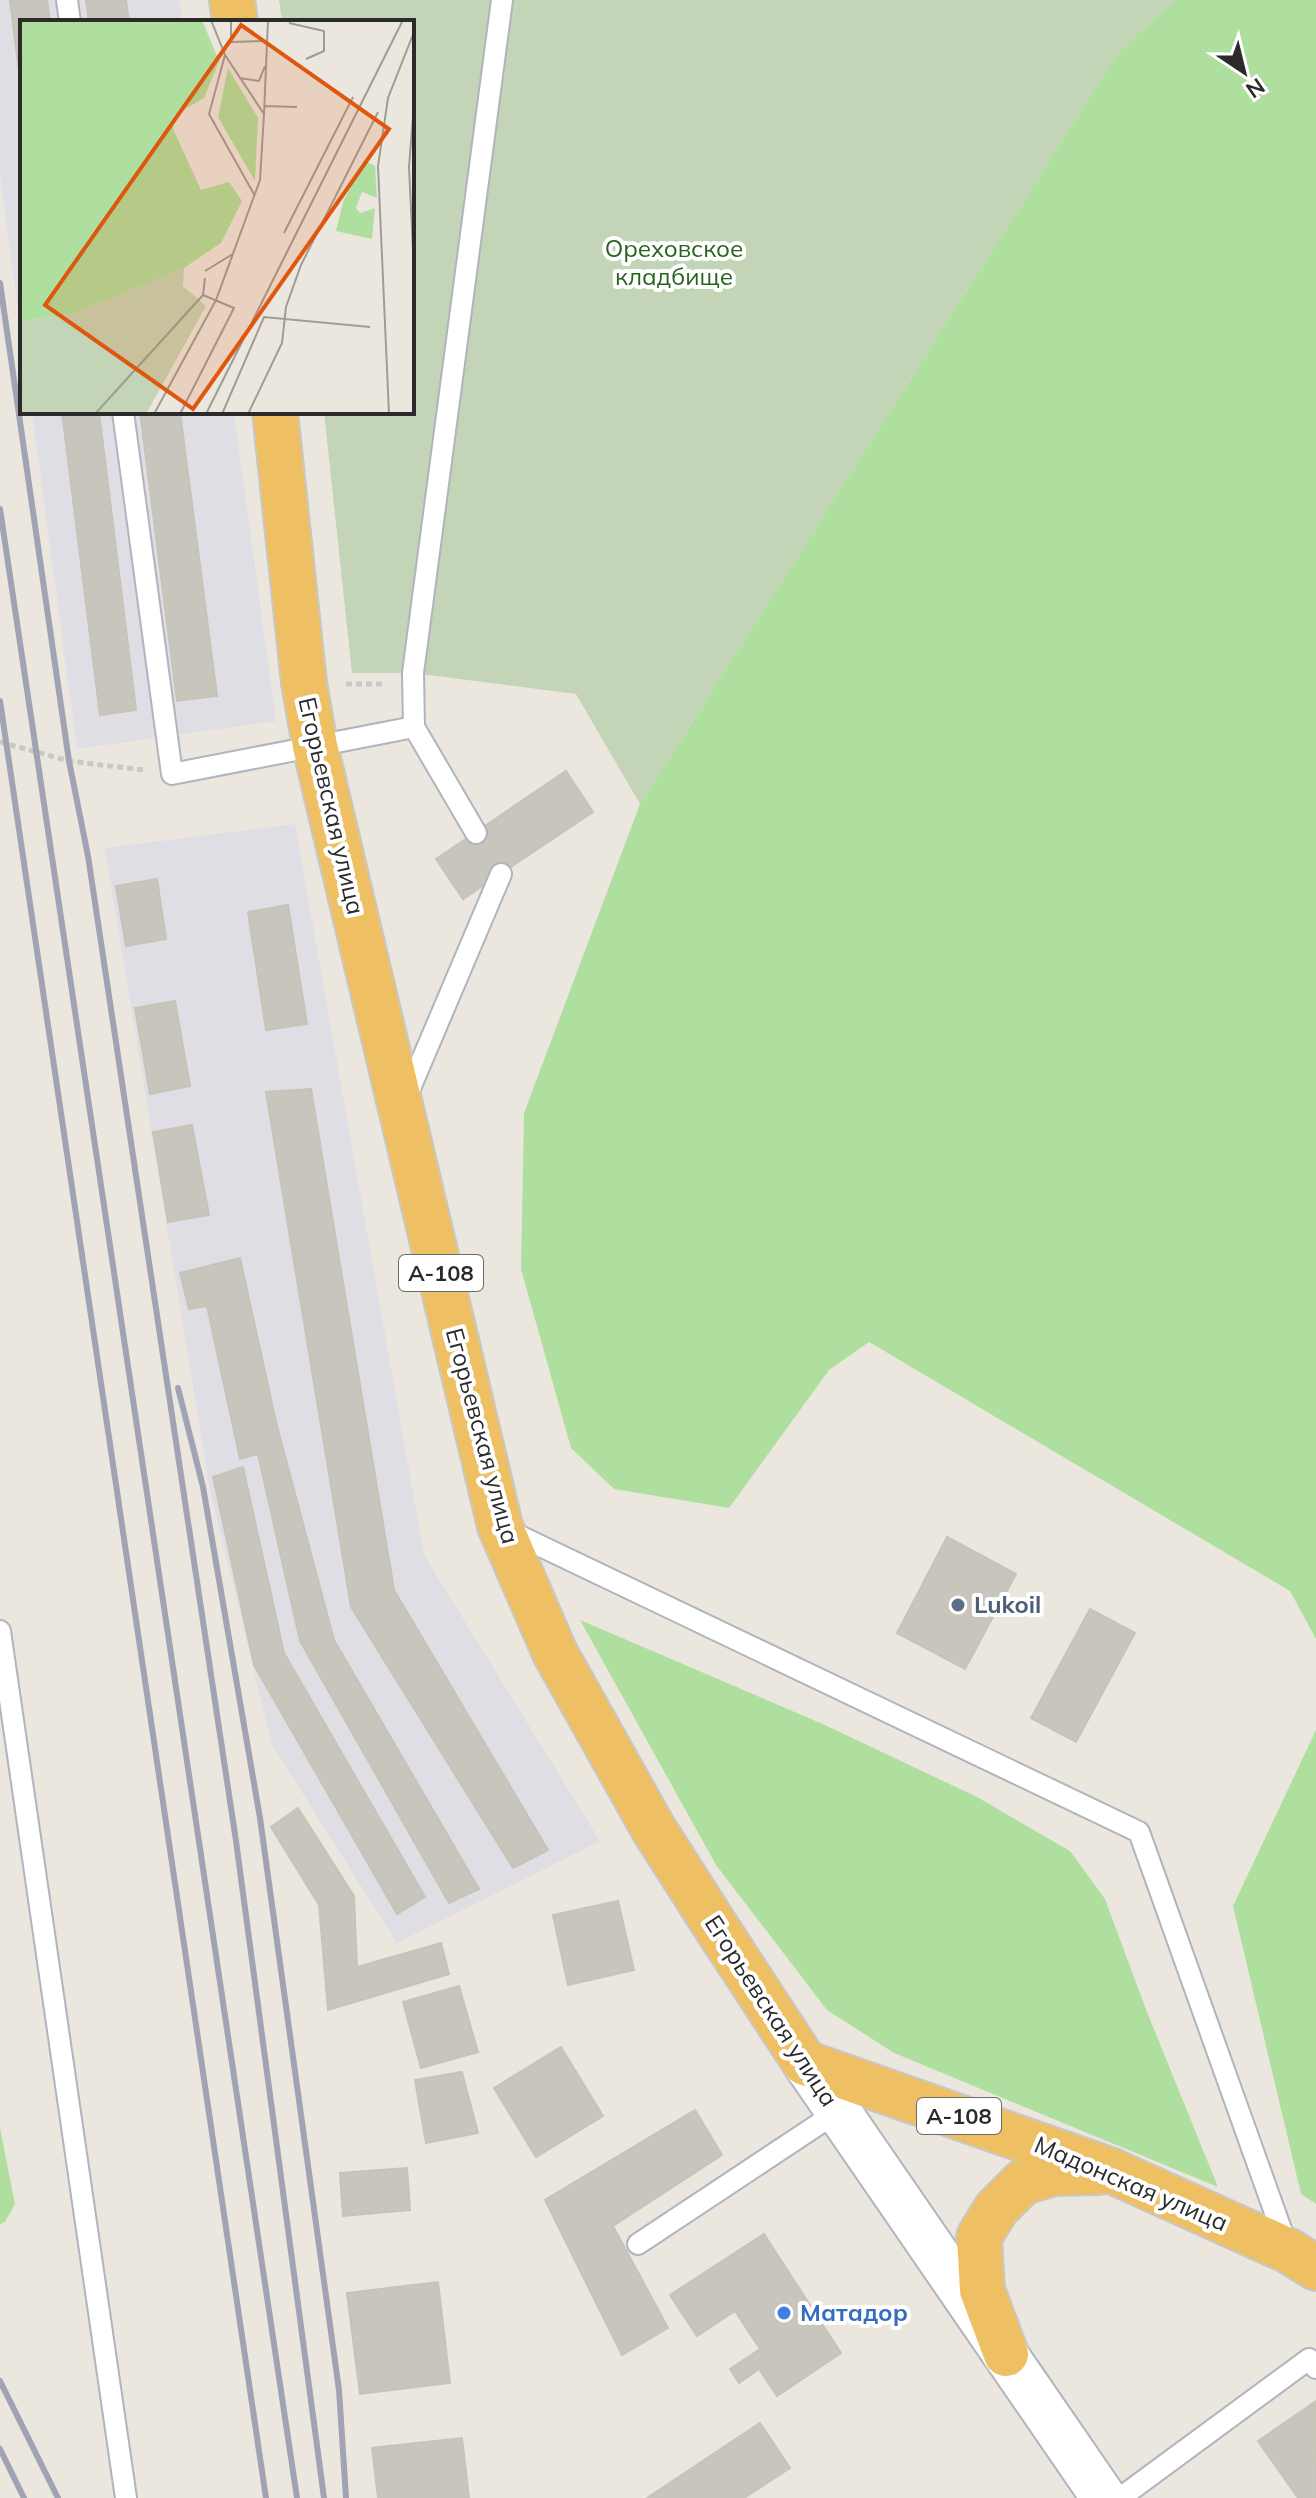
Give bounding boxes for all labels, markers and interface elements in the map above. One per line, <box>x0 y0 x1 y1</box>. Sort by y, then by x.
inset map <box>20 20 414 414</box>
north arrow <box>1204 32 1284 112</box>
text: N <box>1241 72 1270 105</box>
park label: Ореховское кладбище <box>605 233 743 291</box>
street label: Егорьевская улица <box>292 694 372 917</box>
road number: А-108 <box>399 1255 483 1291</box>
street label: Егорьевская улица <box>440 1324 526 1547</box>
place label: Lukoil <box>974 1589 1041 1619</box>
marker: Lukoil <box>949 1596 967 1614</box>
street label: Егорьевская улица <box>699 1909 845 2112</box>
road number: А-108 <box>917 2098 1001 2134</box>
street label: Мадонская улица <box>1030 2129 1233 2237</box>
place label: Матадор <box>800 2297 908 2327</box>
marker: Матадор <box>775 2304 793 2322</box>

